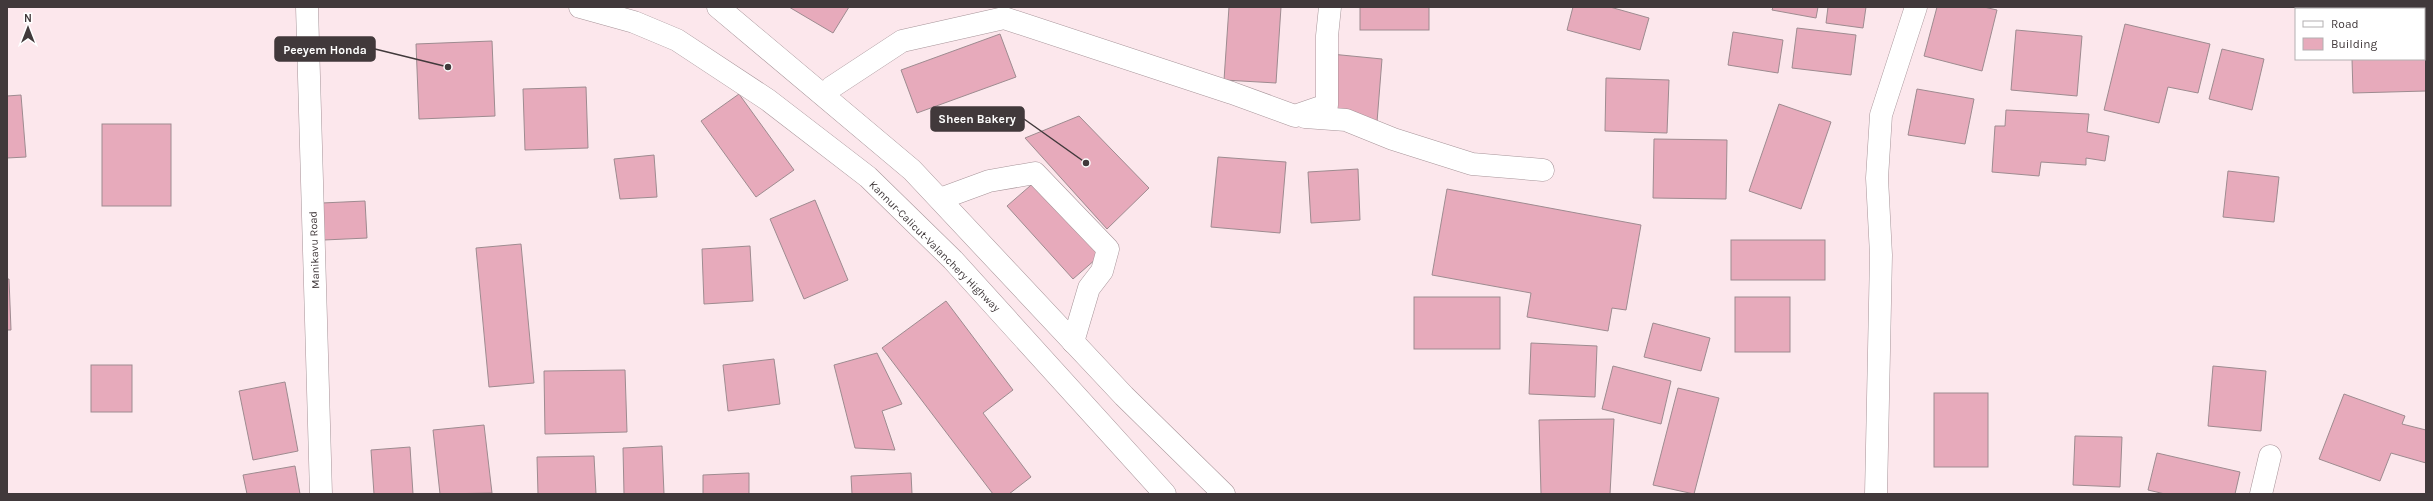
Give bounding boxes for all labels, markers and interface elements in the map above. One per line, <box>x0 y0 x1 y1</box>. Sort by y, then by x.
north arrow <box>8 8 48 48</box>
legend <box>2295 8 2425 60</box>
text: N <box>24 12 32 25</box>
text: Road <box>2331 17 2359 31</box>
callout: Peeyem Honda <box>275 37 375 61</box>
text: Building <box>2331 37 2378 51</box>
text: Peeyem Honda <box>283 43 367 57</box>
callout: Sheen Bakery <box>931 107 1024 131</box>
text: Sheen Bakery <box>938 112 1016 126</box>
street label: Kannur-Calicut-Valanchery Highway <box>866 178 1003 315</box>
street label: Manikavu Road <box>307 211 322 289</box>

